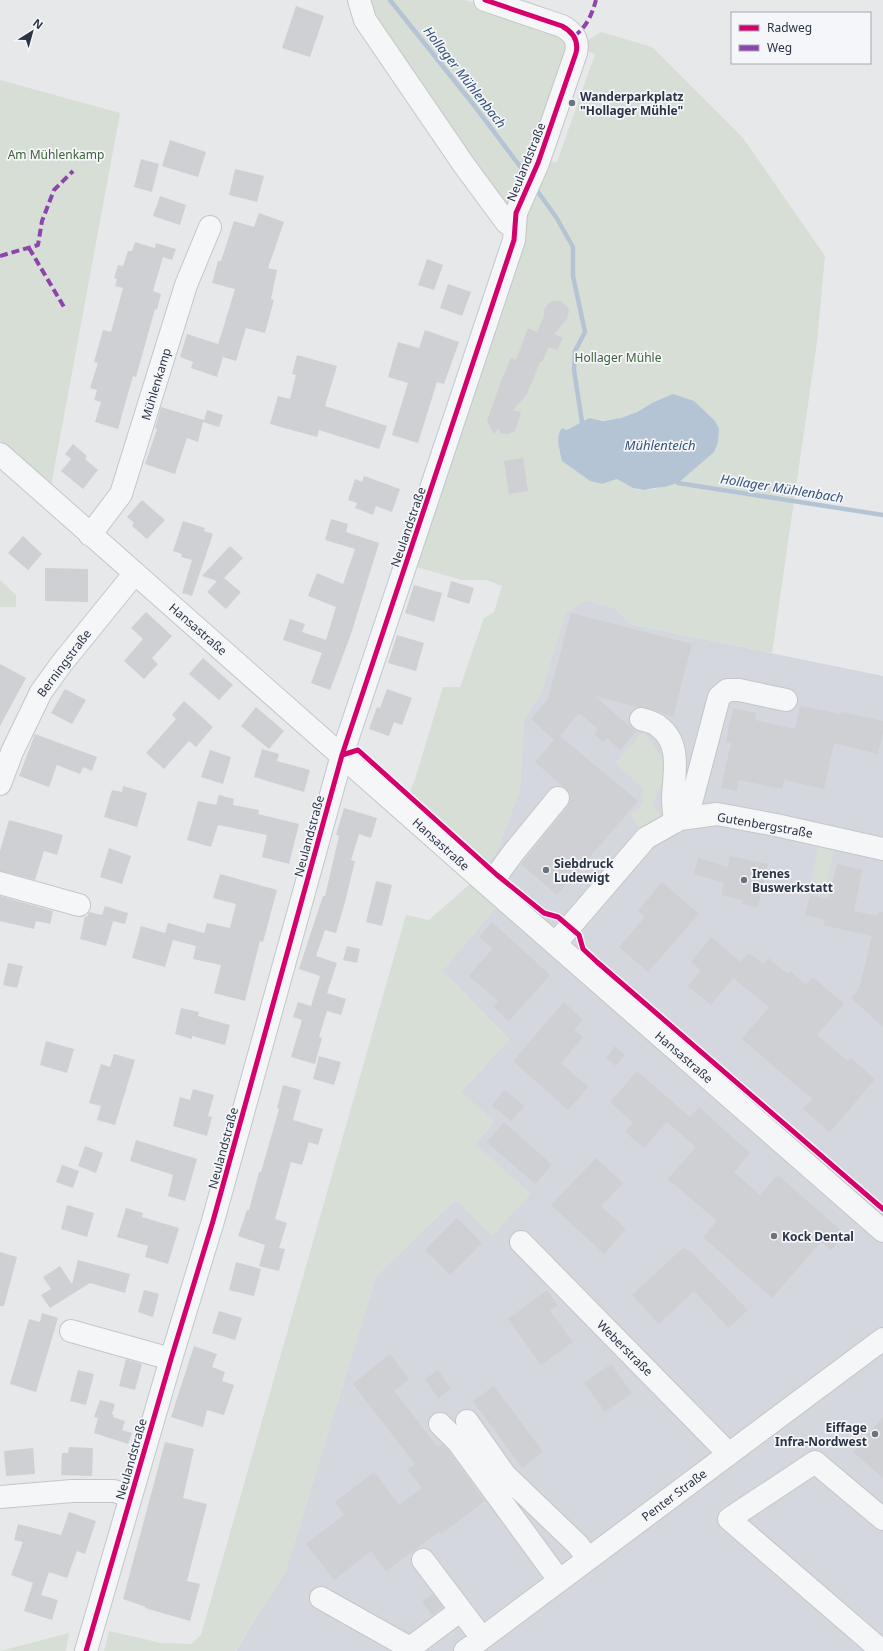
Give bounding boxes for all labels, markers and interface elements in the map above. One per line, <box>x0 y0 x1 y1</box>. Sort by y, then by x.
north arrow <box>12 12 52 52</box>
legend <box>731 12 871 64</box>
text: N <box>30 15 46 32</box>
text: Radweg <box>767 19 812 36</box>
water label: Hollager Mühlenbach <box>420 22 510 132</box>
text: Weg <box>767 39 792 56</box>
place label: Wanderparkplatz "Hollager Mühle" <box>580 88 684 119</box>
marker: Wanderparkplatz "Hollager Mühle" <box>567 98 577 108</box>
street label: Neulandstraße <box>502 120 550 204</box>
park label: Am Mühlenkamp <box>8 146 104 163</box>
street label: Mühlenkamp <box>137 346 175 422</box>
park label: Hollager Mühle <box>575 349 662 366</box>
water label: Mühlenteich <box>625 436 695 454</box>
water label: Hollager Mühlenbach <box>719 469 845 507</box>
street label: Neulandstraße <box>386 484 430 569</box>
street label: Hansastraße <box>165 599 231 659</box>
street label: Berningstraße <box>33 625 95 700</box>
street label: Neulandstraße <box>290 793 328 879</box>
street label: Gutenbergstraße <box>716 808 814 842</box>
street label: Hansastraße <box>409 814 473 874</box>
place label: Siebdruck Ludewigt <box>554 855 614 886</box>
marker: Siebdruck Ludewigt <box>541 865 551 875</box>
place label: Irenes Buswerkstatt <box>752 865 833 896</box>
marker: Irenes Buswerkstatt <box>739 875 749 885</box>
street label: Hansastraße <box>651 1027 717 1087</box>
street label: Neulandstraße <box>204 1105 242 1191</box>
place label: Kock Dental <box>782 1228 854 1245</box>
marker: Kock Dental <box>769 1231 779 1241</box>
street label: Weberstraße <box>593 1316 657 1380</box>
street label: Neulandstraße <box>111 1416 151 1502</box>
place label: Eiffage Infra-Nordwest <box>775 1419 867 1450</box>
marker: Eiffage Infra-Nordwest <box>870 1429 880 1439</box>
street label: Penter Straße <box>638 1465 710 1525</box>

